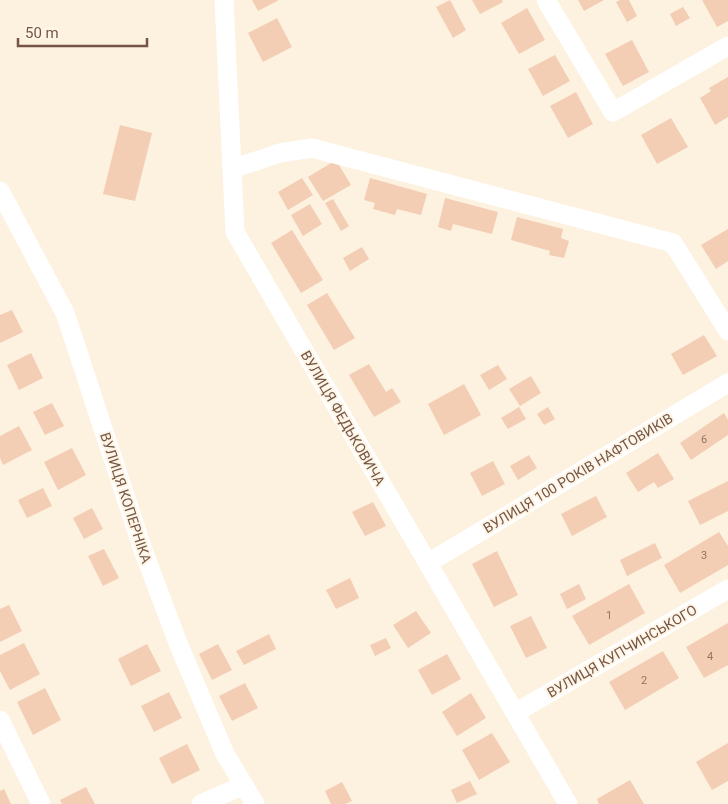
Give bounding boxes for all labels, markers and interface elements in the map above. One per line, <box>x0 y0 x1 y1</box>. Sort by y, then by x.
scale bar <box>18 15 146 47</box>
text: 50 m <box>25 24 59 42</box>
street label: ВУЛИЦЯ ФЕДЬКОВИЧА <box>298 348 388 488</box>
street label: ВУЛИЦЯ 100 РОКІВ НАФТОВИКІВ <box>480 410 676 536</box>
street label: ВУЛИЦЯ КОПЕРНІКА <box>97 431 155 565</box>
house number: 6 <box>701 433 707 446</box>
house number: 3 <box>701 549 707 562</box>
street label: ВУЛИЦЯ КУПЧИНСЬКОГО <box>544 602 700 700</box>
house number: 1 <box>606 609 612 622</box>
house number: 4 <box>707 650 713 663</box>
house number: 2 <box>641 674 647 687</box>

